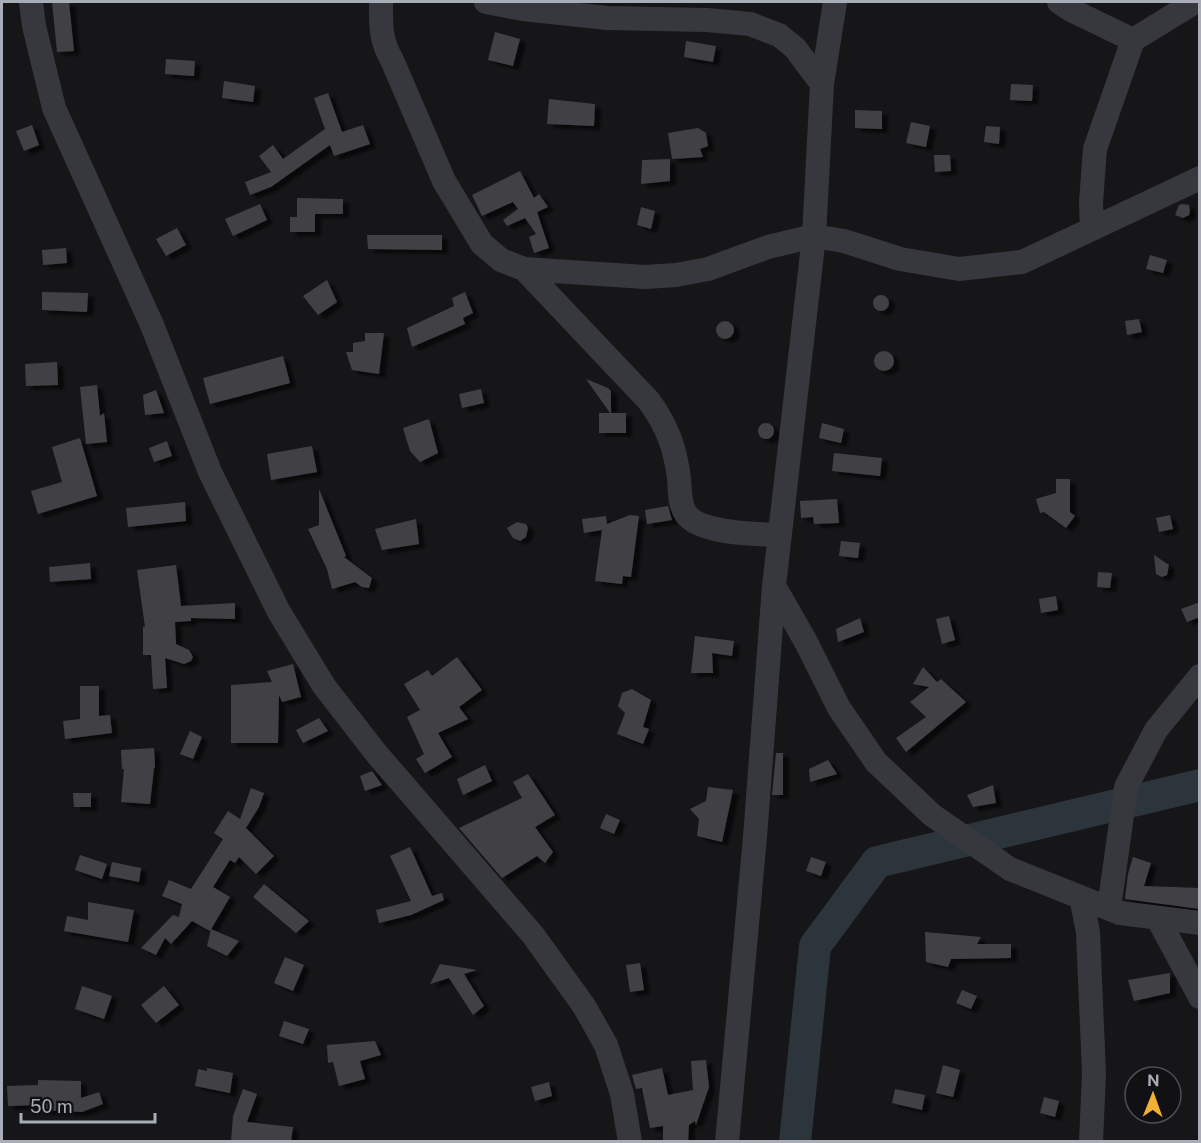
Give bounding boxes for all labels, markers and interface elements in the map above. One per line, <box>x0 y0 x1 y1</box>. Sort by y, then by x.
north arrow <box>1123 1065 1183 1125</box>
text: N <box>1147 1071 1160 1090</box>
scale bar <box>21 1086 154 1124</box>
text: 50 m <box>30 1096 73 1117</box>

